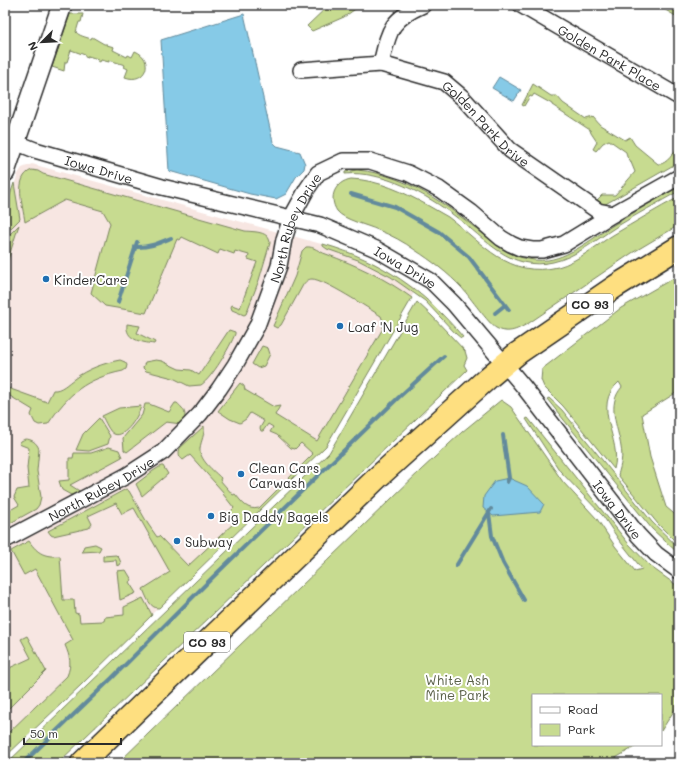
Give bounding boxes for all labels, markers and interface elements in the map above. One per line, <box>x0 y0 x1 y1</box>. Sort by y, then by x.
street label: Golden Park Place <box>555 20 665 94</box>
north arrow <box>22 22 62 62</box>
text: N <box>24 39 41 53</box>
street label: Golden Park Drive <box>439 76 533 170</box>
street label: Iowa Drive <box>63 151 135 187</box>
street label: North Rubey Drive <box>265 169 324 285</box>
street label: Iowa Drive <box>372 242 442 292</box>
place label: KinderCare <box>54 271 128 288</box>
marker: KinderCare <box>41 274 51 284</box>
road number: CO 93 <box>567 294 613 314</box>
place label: Loaf 'N Jug <box>348 318 418 335</box>
marker: Loaf 'N Jug <box>335 321 345 331</box>
street label: North Rubey Drive <box>45 452 157 524</box>
place label: Clean Cars Carwash <box>249 459 319 491</box>
marker: Clean Cars Carwash <box>236 469 246 479</box>
street label: Iowa Drive <box>590 476 646 542</box>
place label: Big Daddy Bagels <box>219 508 329 525</box>
marker: Big Daddy Bagels <box>206 511 216 521</box>
place label: Subway <box>185 533 233 550</box>
marker: Subway <box>172 536 182 546</box>
road number: CO 93 <box>184 632 230 652</box>
park label: White Ash Mine Park <box>425 671 489 703</box>
legend <box>532 694 662 746</box>
text: Road <box>568 701 598 717</box>
scale bar <box>24 720 121 746</box>
text: Park <box>568 721 595 737</box>
text: 50 m <box>30 725 58 741</box>

